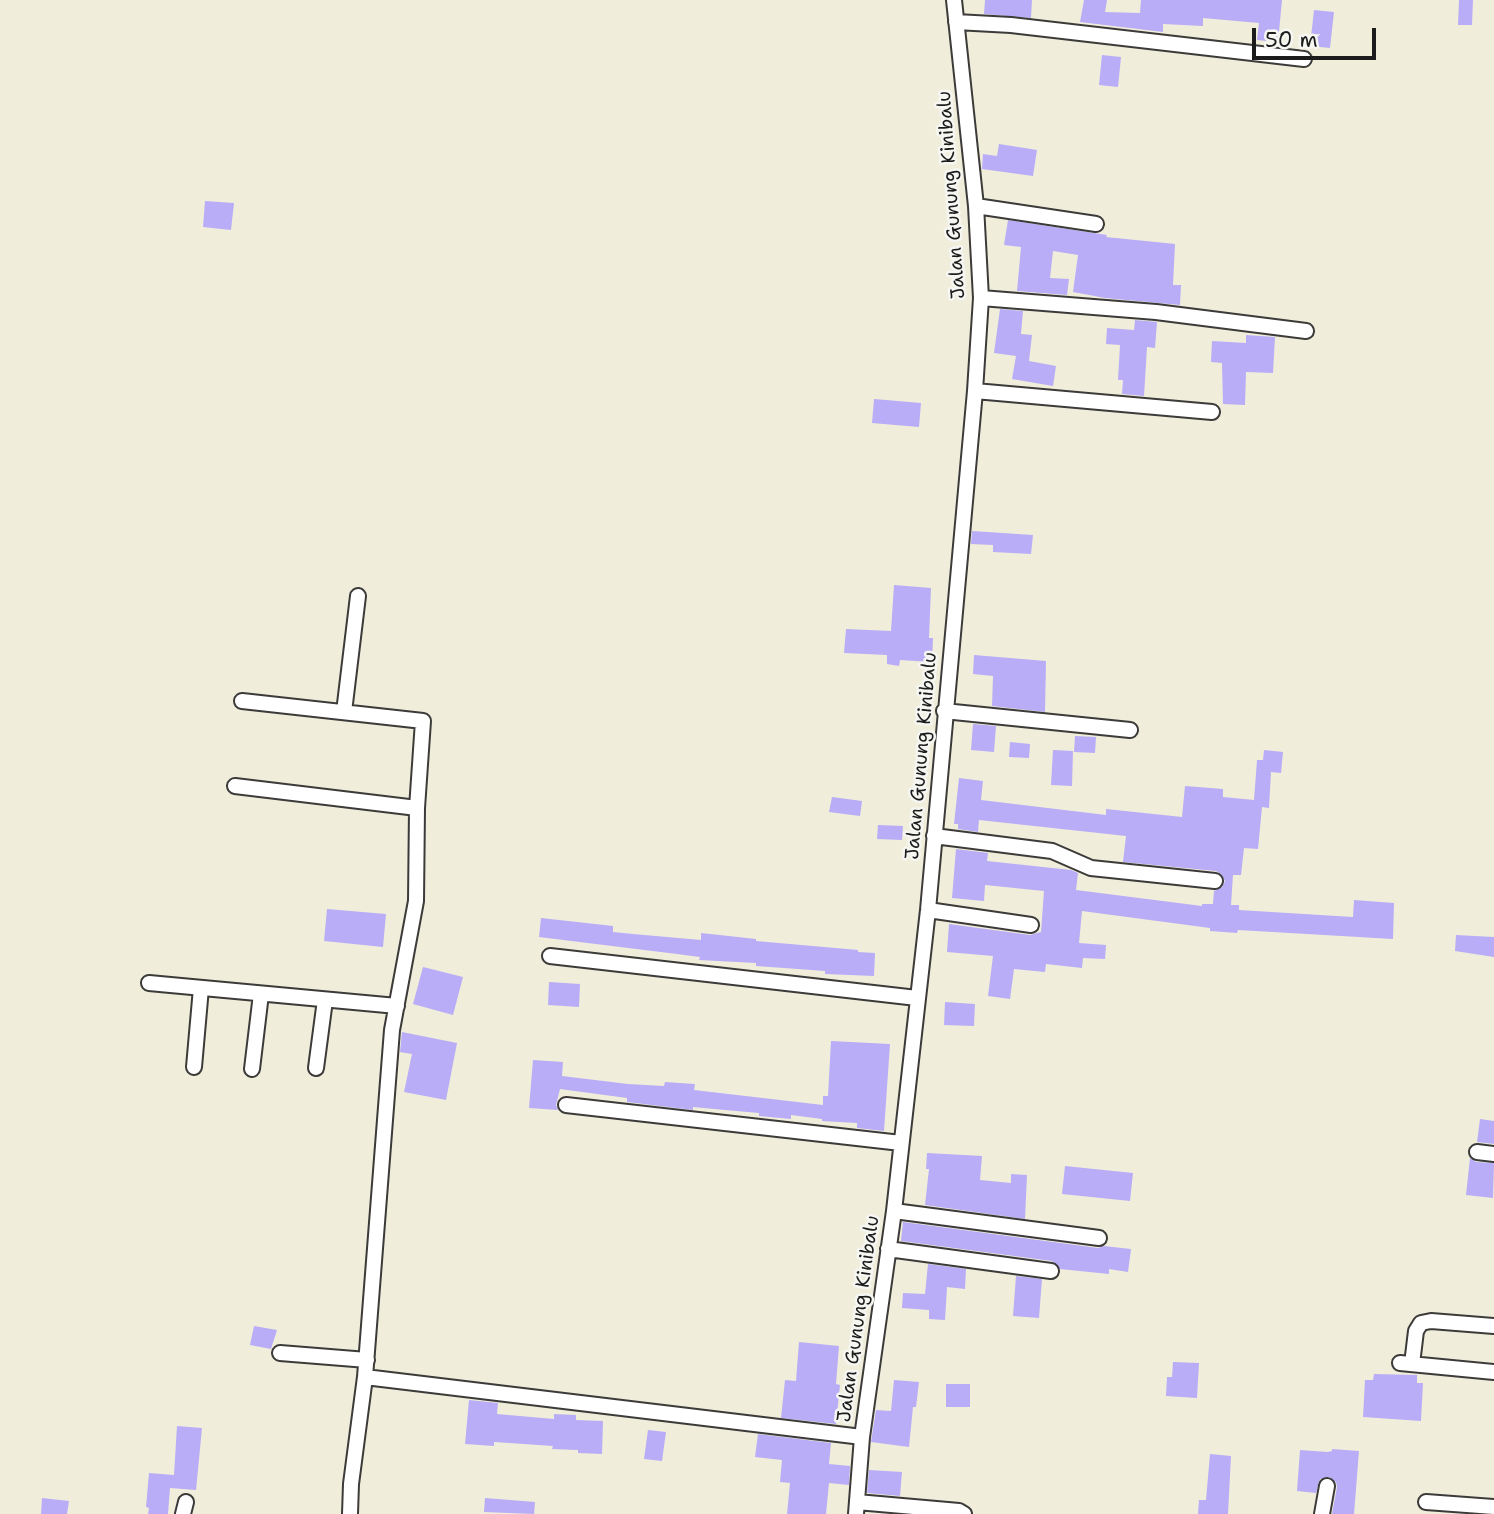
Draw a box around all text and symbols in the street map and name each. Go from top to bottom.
scale bar [1256,14,1380,58]
text: 50 m [1265,26,1318,54]
street label: Jalan Gunung Kinibalu [933,90,971,300]
street label: Jalan Gunung Kinibalu [902,651,942,861]
street label: Jalan Gunung Kinibalu [833,1214,885,1424]

